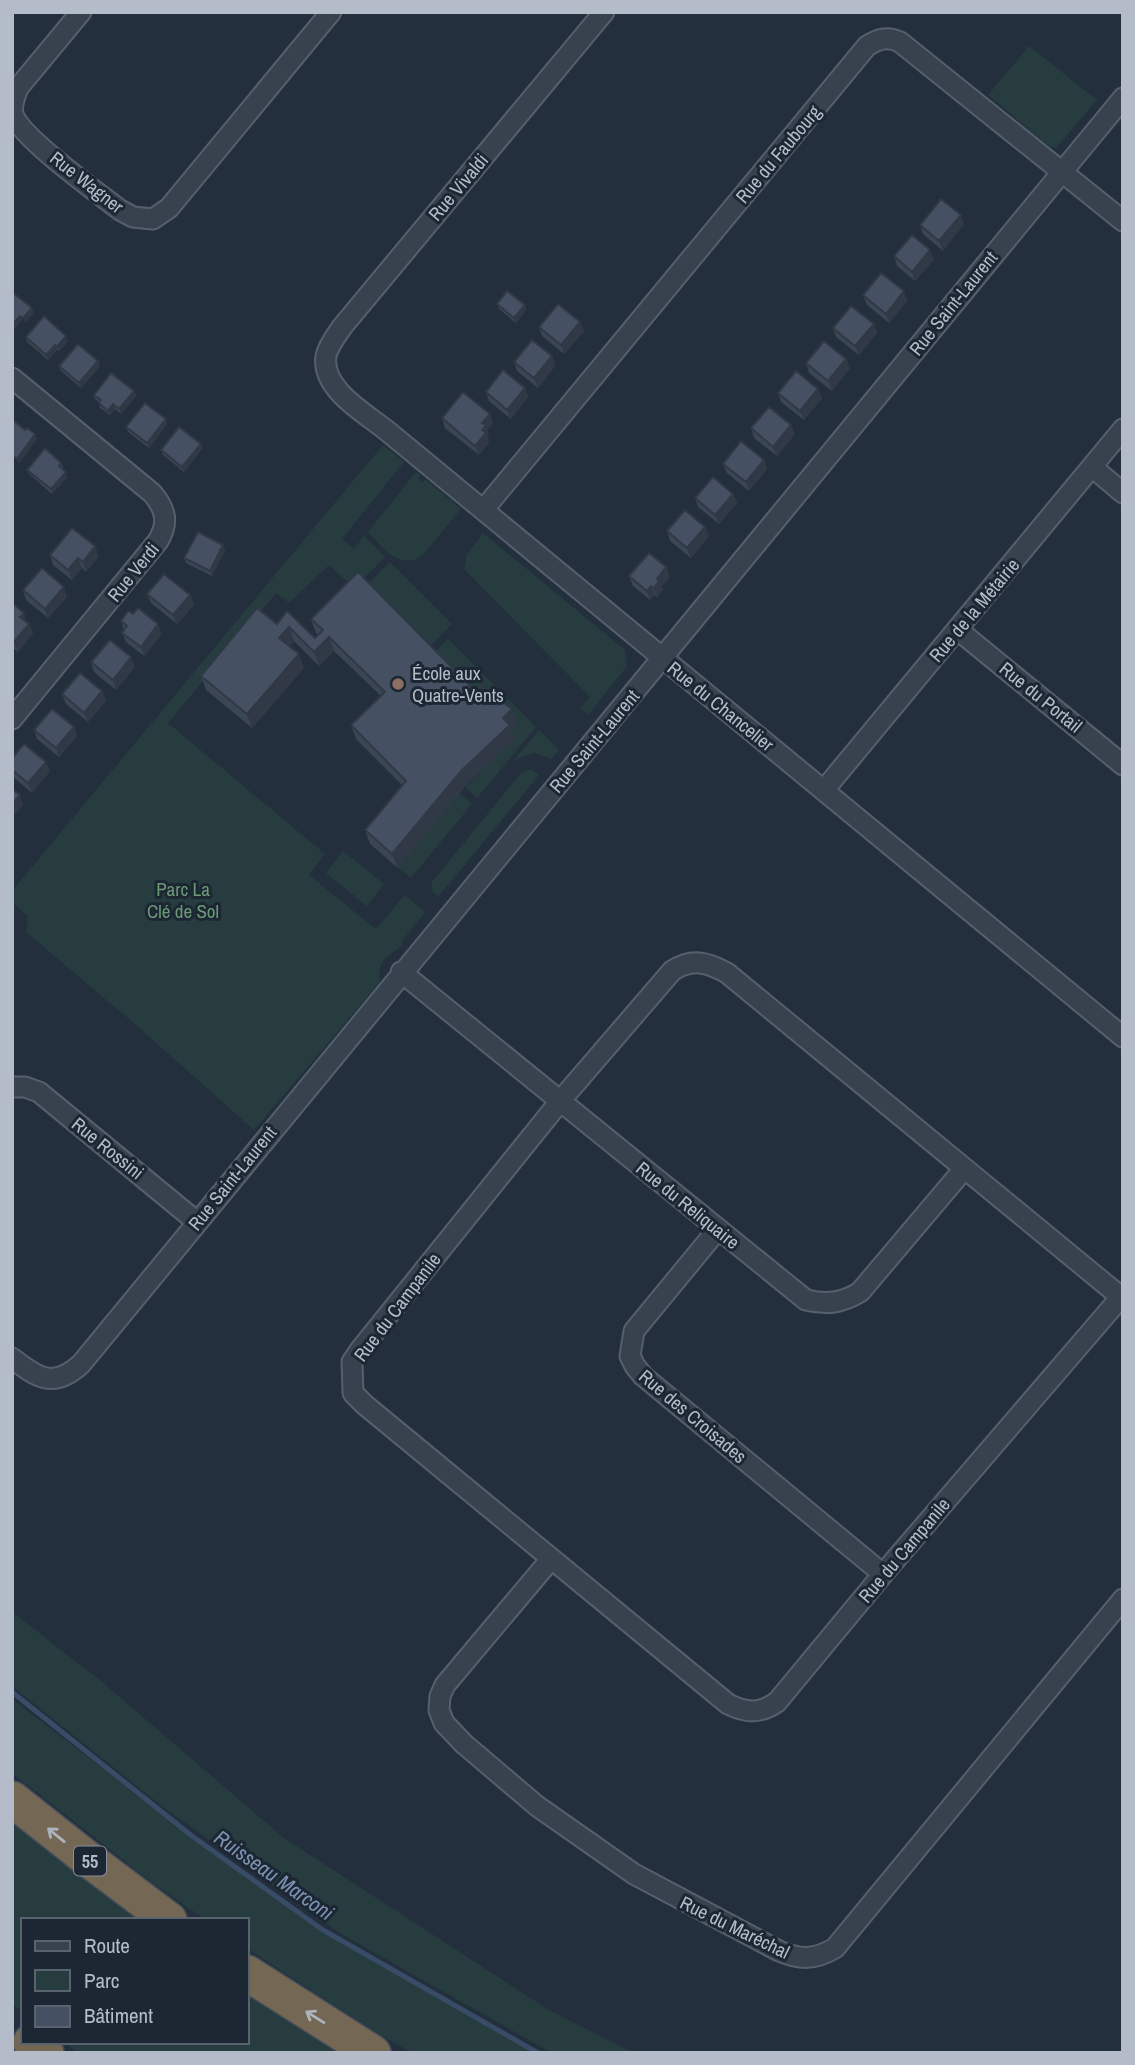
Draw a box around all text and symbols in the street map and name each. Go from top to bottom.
street label: Rue du Faubourg [729,99,827,209]
street label: Rue Wagner [45,145,130,219]
street label: Rue Vivaldi [422,148,494,226]
street label: Rue Saint-Laurent [903,245,1004,361]
street label: Rue Verdi [101,537,165,607]
street label: Rue de la Métairie [923,553,1025,667]
street label: Rue du Chancelier [662,655,780,757]
street label: Rue du Portail [994,656,1088,738]
place label: École aux Quatre-Vents [412,660,504,708]
marker: École aux Quatre-Vents [390,676,406,692]
street label: Rue Saint-Laurent [543,683,645,798]
park label: Parc La Clé de Sol [147,876,219,924]
street label: Rue Rossini [67,1111,149,1185]
street label: Rue Saint-Laurent [182,1120,283,1236]
street label: Rue du Reliquaire [631,1155,745,1255]
street label: Rue du Campanile [348,1247,446,1367]
street label: Rue des Croisades [634,1363,753,1469]
street label: Rue du Campanile [852,1492,956,1608]
water label: Ruisseau Marconi [208,1823,340,1927]
one-way arrow [47,1827,66,1842]
road number: 55 [74,1846,106,1875]
street label: Rue du Maréchal [676,1889,794,1965]
legend [21,1918,248,2044]
text: Route [84,1931,130,1960]
text: Parc [84,1966,119,1995]
text: Bâtiment [84,2001,153,2030]
one-way arrow [305,2010,325,2024]

